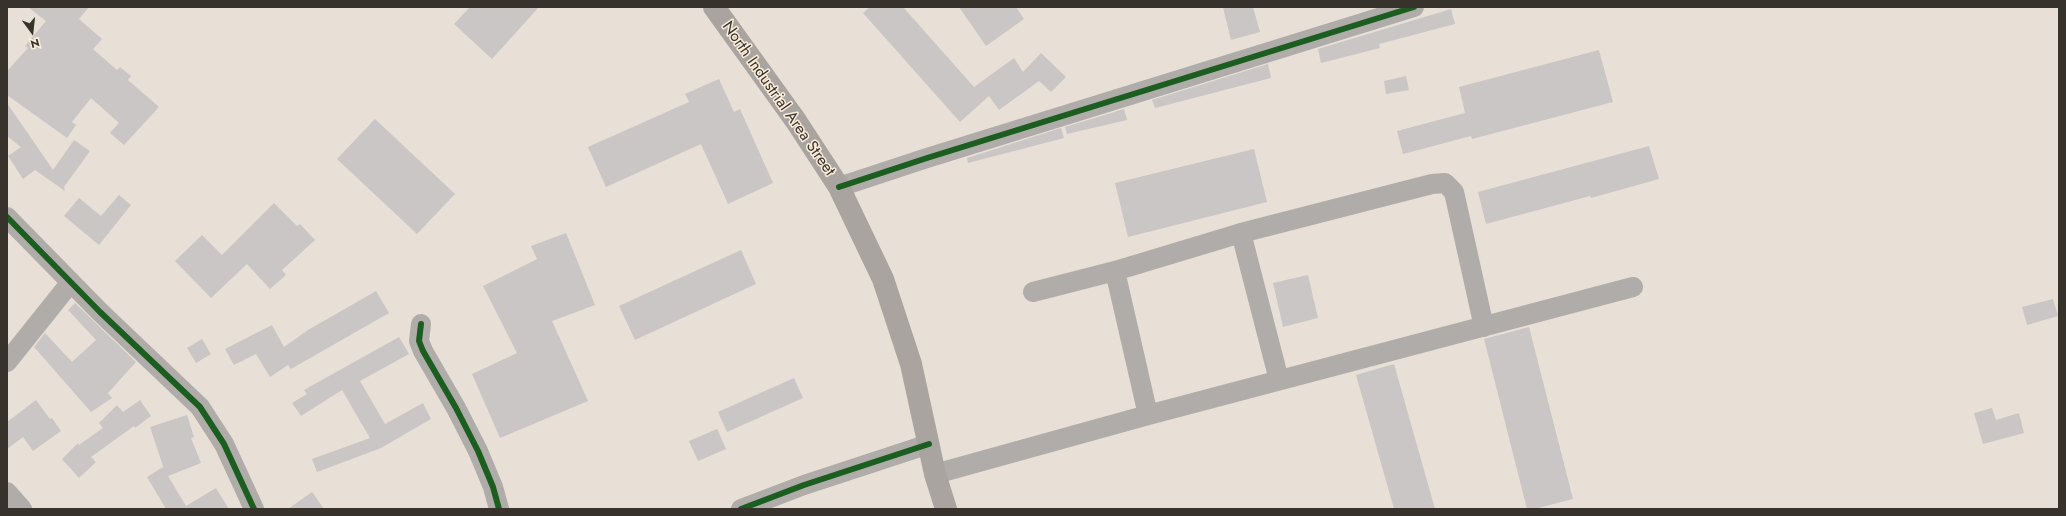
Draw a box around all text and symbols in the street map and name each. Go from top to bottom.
north arrow [12,12,52,52]
street label: North Industrial Area Street [717,18,839,180]
text: N [29,35,41,52]

